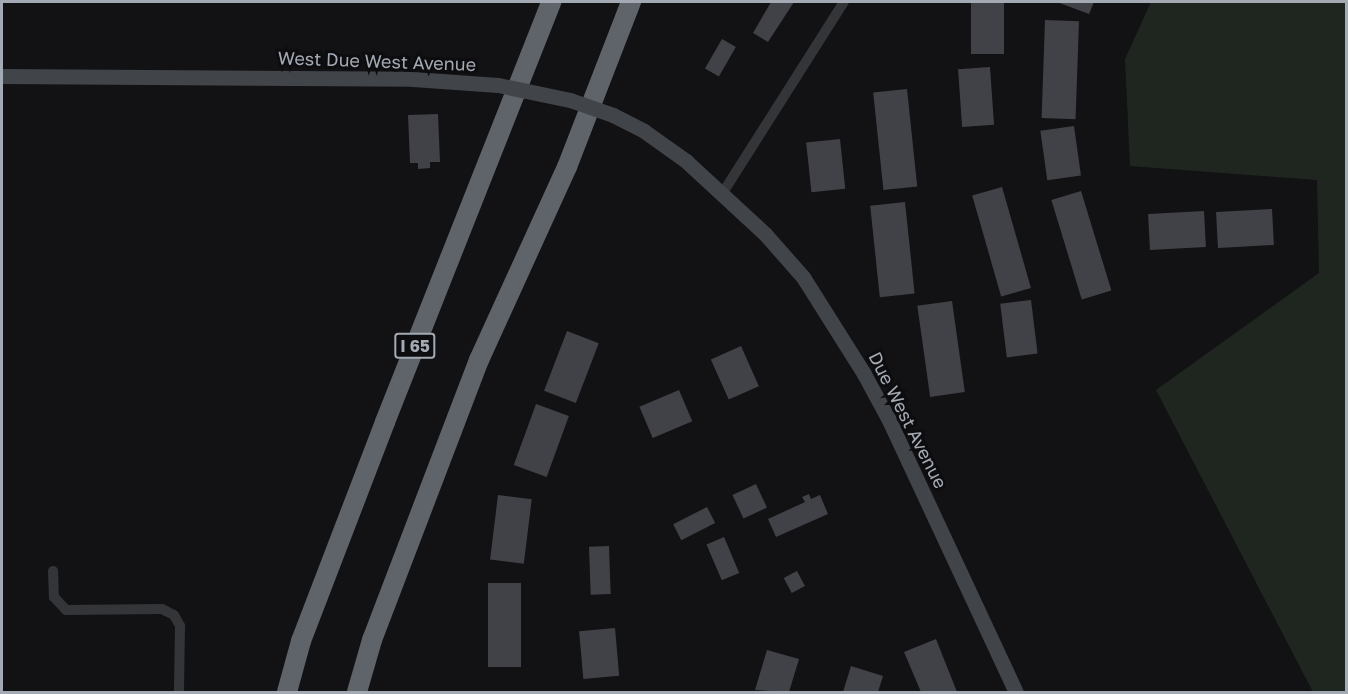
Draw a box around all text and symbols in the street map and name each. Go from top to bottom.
street label: West Due West Avenue [277,47,477,75]
road number: I 65 [394,333,436,359]
street label: Due West Avenue [864,348,952,492]

